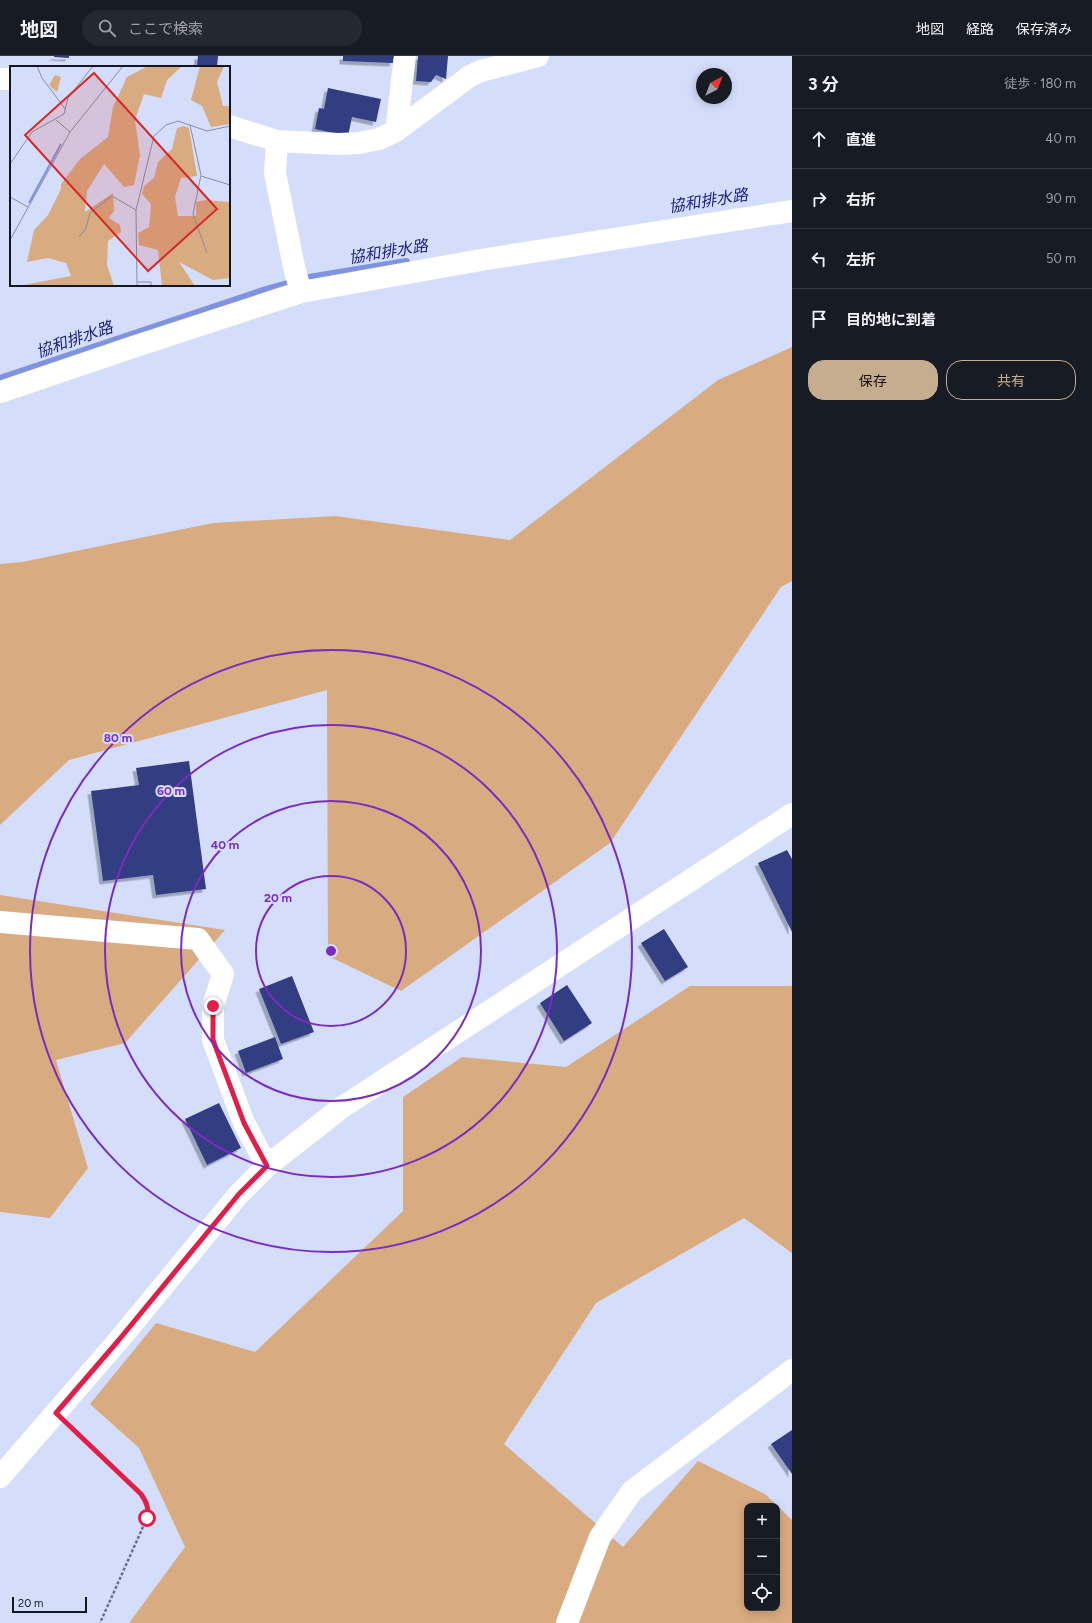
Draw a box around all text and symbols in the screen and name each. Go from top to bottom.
search box [82,10,362,46]
icon: search [96,17,118,39]
text: 地図 [20,18,58,41]
text: ここで検索 [128,20,203,38]
text: 地図 [916,21,944,38]
text: 経路 [966,21,994,38]
text: 保存済み [1016,21,1072,38]
inset map [10,66,230,286]
north arrow [696,68,732,104]
text: 3 分 [808,74,839,94]
text: 徒歩 · 180 m [1004,76,1076,91]
icon: ahead [808,128,830,150]
text: 直進 [846,131,876,149]
text: 40 m [1045,131,1076,146]
water label: 協和排水路 [667,185,751,216]
icon: right [808,188,830,210]
text: 右折 [846,191,876,209]
text: 90 m [1046,191,1076,206]
water label: 協和排水路 [347,236,431,267]
icon: left [808,248,830,270]
text: 左折 [846,251,876,269]
text: 50 m [1046,251,1076,266]
icon: arrive [808,308,830,330]
text: 目的地に到着 [846,311,936,329]
water label: 協和排水路 [33,317,117,361]
button: 保存 [808,360,938,400]
button: 共有 [946,360,1076,400]
text: 80 m [104,731,132,745]
text: 60 m [157,784,185,798]
text: 40 m [211,838,239,852]
text: 20 m [264,891,292,905]
centre of rings [324,944,338,958]
route end [204,997,222,1015]
map controls [744,1503,780,1611]
button: + [744,1503,780,1539]
route start [138,1509,156,1527]
button: − [744,1539,780,1575]
button: locate [744,1575,780,1611]
scale bar [12,1595,87,1614]
text: 20 m [18,1597,43,1610]

